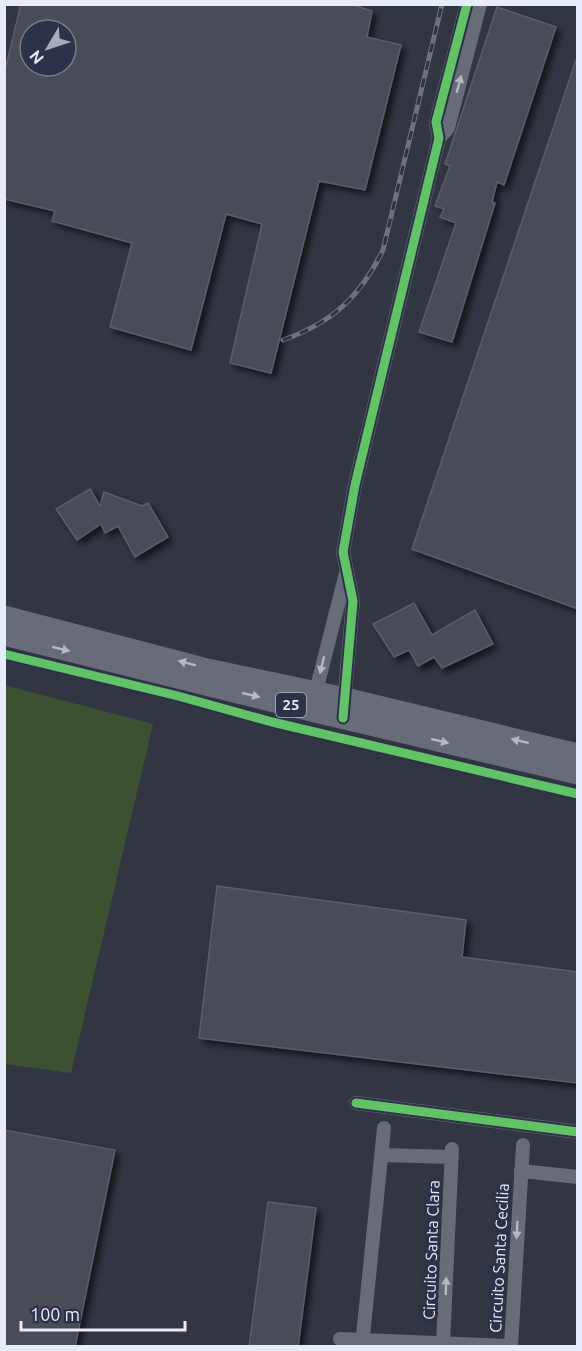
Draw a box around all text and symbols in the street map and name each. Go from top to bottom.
north arrow [18,18,78,78]
text: N [26,47,47,68]
one-way arrow [455,75,465,94]
one-way arrow [52,645,70,655]
one-way arrow [317,656,327,675]
one-way arrow [178,658,197,668]
one-way arrow [242,691,261,700]
road number: 25 [276,693,306,717]
one-way arrow [511,736,530,746]
one-way arrow [431,737,449,747]
street label: Circuito Santa Clara [420,1180,442,1320]
street label: Circuito Santa Cecilia [486,1183,512,1333]
one-way arrow [513,1220,522,1239]
one-way arrow [441,1276,450,1295]
scale bar [21,1294,184,1332]
text: 100 m [30,1304,80,1324]

